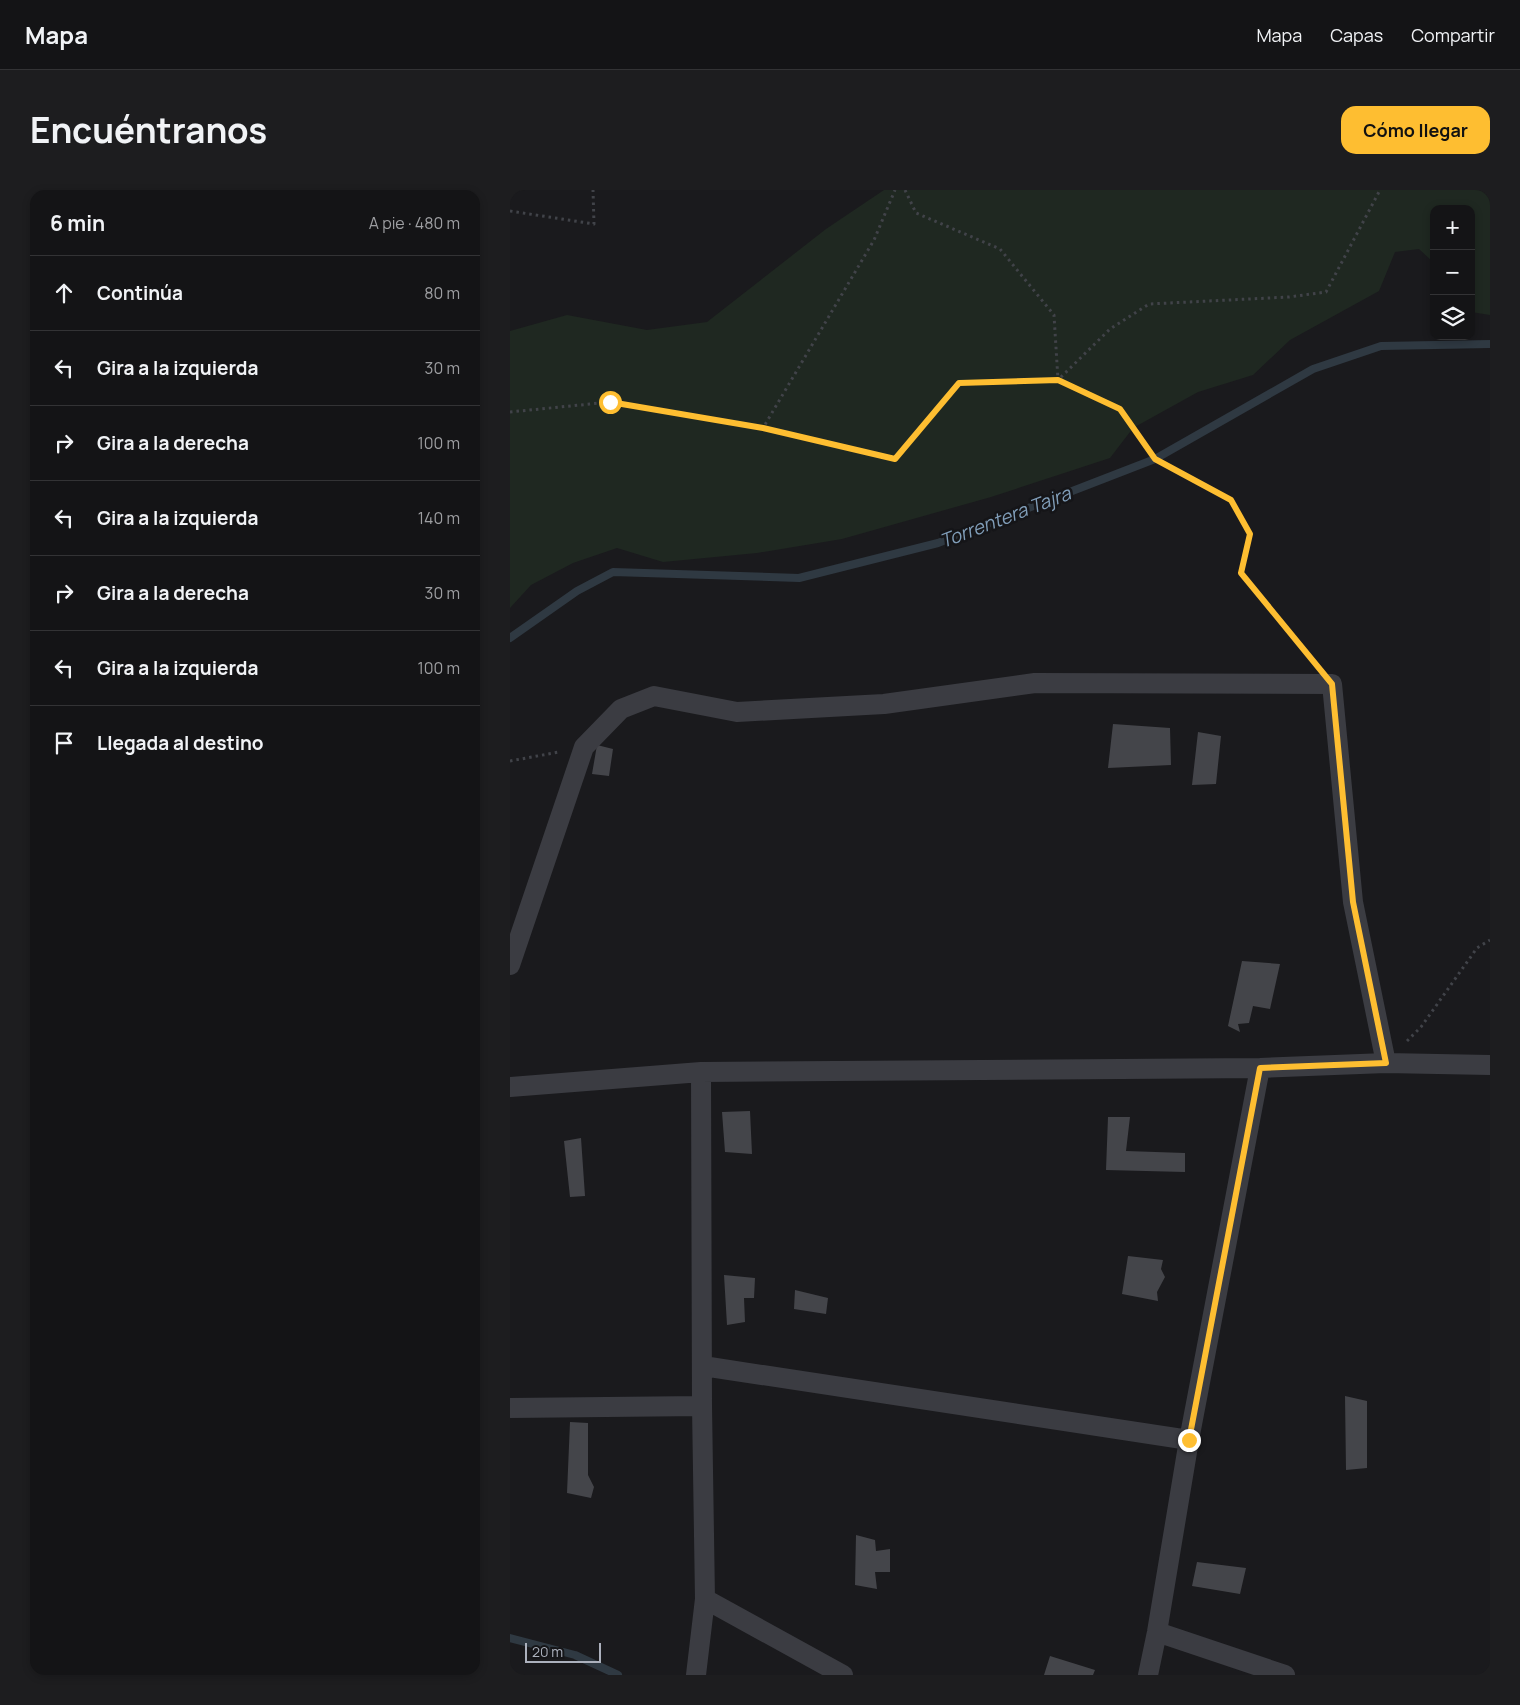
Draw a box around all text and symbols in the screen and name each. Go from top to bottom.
text: Mapa [25,18,88,51]
text: Mapa [1256,23,1302,47]
text: Capas [1330,23,1383,47]
text: Compartir [1411,23,1495,47]
text: Encuéntranos [30,106,267,154]
button: Cómo llegar [1341,106,1490,154]
map controls [1430,205,1475,340]
button: + [1430,205,1475,250]
text: 6 min [50,209,105,237]
text: A pie · 480 m [369,212,460,234]
button: − [1430,250,1475,295]
icon: ahead [50,279,78,307]
text: Continúa [97,280,183,306]
text: 80 m [424,282,460,304]
button: layers [1430,295,1475,340]
icon: left [50,354,78,382]
text: Gira a la izquierda [97,355,258,381]
text: 30 m [425,357,460,379]
route start [599,391,622,414]
icon: right [50,429,78,457]
text: Gira a la derecha [97,430,249,456]
text: 100 m [417,432,460,454]
water label: Torrentera Tajra [936,480,1076,554]
icon: left [50,504,78,532]
text: Gira a la izquierda [97,505,258,531]
text: 140 m [418,507,460,529]
icon: right [50,579,78,607]
text: Gira a la derecha [97,580,249,606]
text: 30 m [425,582,460,604]
icon: left [50,654,78,682]
text: Gira a la izquierda [97,655,258,681]
text: 100 m [417,657,460,679]
icon: arrive [50,729,78,757]
text: Llegada al destino [97,730,264,756]
route end [1178,1429,1201,1452]
scale bar [525,1640,601,1663]
text: 20 m [532,1642,563,1661]

